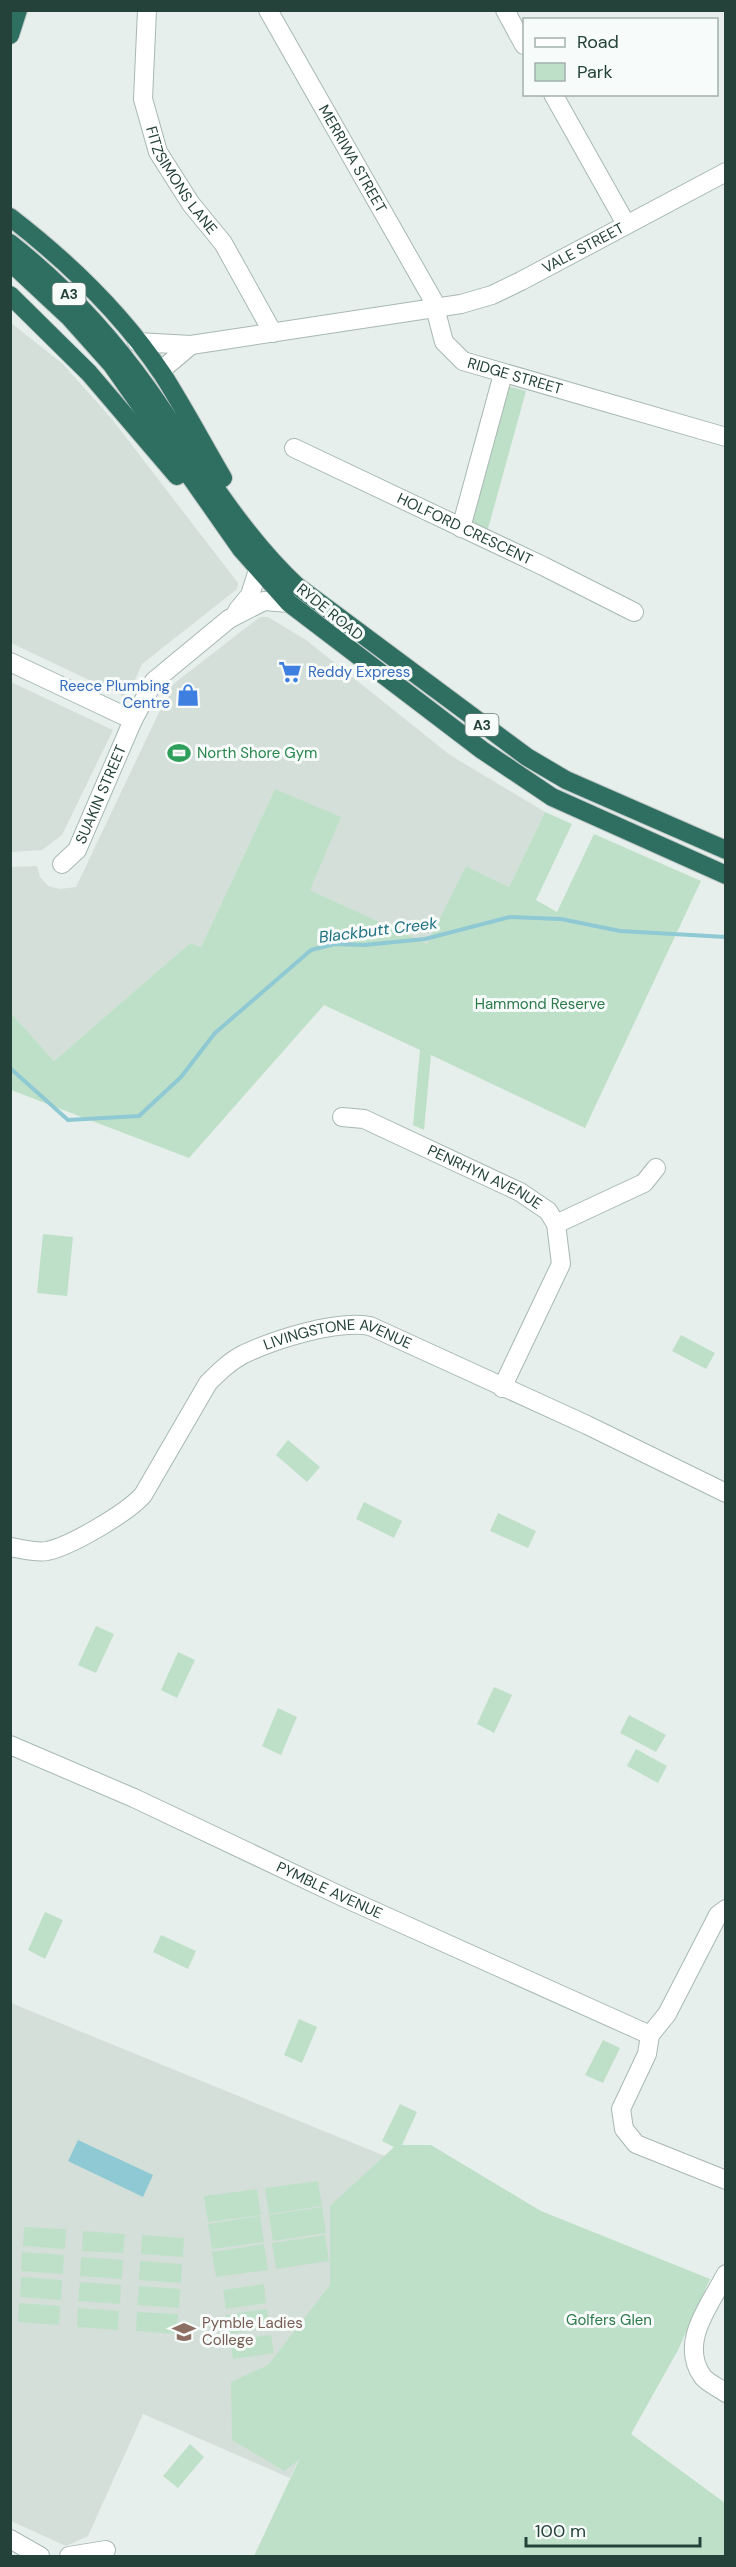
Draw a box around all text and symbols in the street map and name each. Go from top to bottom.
legend [523,18,718,96]
text: Road [577,30,619,54]
text: Park [577,60,613,84]
street label: MERRIWA STREET [314,101,391,216]
street label: FITZSIMONS LANE [141,124,222,239]
street label: VALE STREET [539,218,628,278]
road number: A3 [52,283,86,305]
street label: RIDGE STREET [465,353,565,399]
street label: HOLFORD CRESCENT [394,488,536,570]
street label: RYDE ROAD [293,579,367,645]
supermarket icon: Reddy Express [277,659,303,685]
place label: Reddy Express [308,662,410,682]
place label: Reece Plumbing Centre [59,676,170,713]
shop icon: Reece Plumbing Centre [175,682,201,708]
road number: A3 [466,714,498,736]
sports icon: North Shore Gym [166,740,192,766]
street label: SUAKIN STREET [71,742,131,847]
place label: North Shore Gym [197,743,317,763]
water label: Blackbutt Creek [318,912,439,948]
park label: Hammond Reserve [475,994,605,1014]
street label: PENRHYN AVENUE [424,1140,546,1214]
text: LIVINGSTONE AVENUE [261,1315,415,1355]
street label: LIVINGSTONE AVENUE [261,1340,415,1358]
street label: PYMBLE AVENUE [273,1857,386,1924]
park label: Golfers Glen [566,2310,652,2330]
place label: Pymble Ladies College [202,2313,303,2350]
school or university icon: Pymble Ladies College [171,2319,197,2345]
scale bar [526,2510,700,2548]
text: 100 m [535,2519,586,2543]

